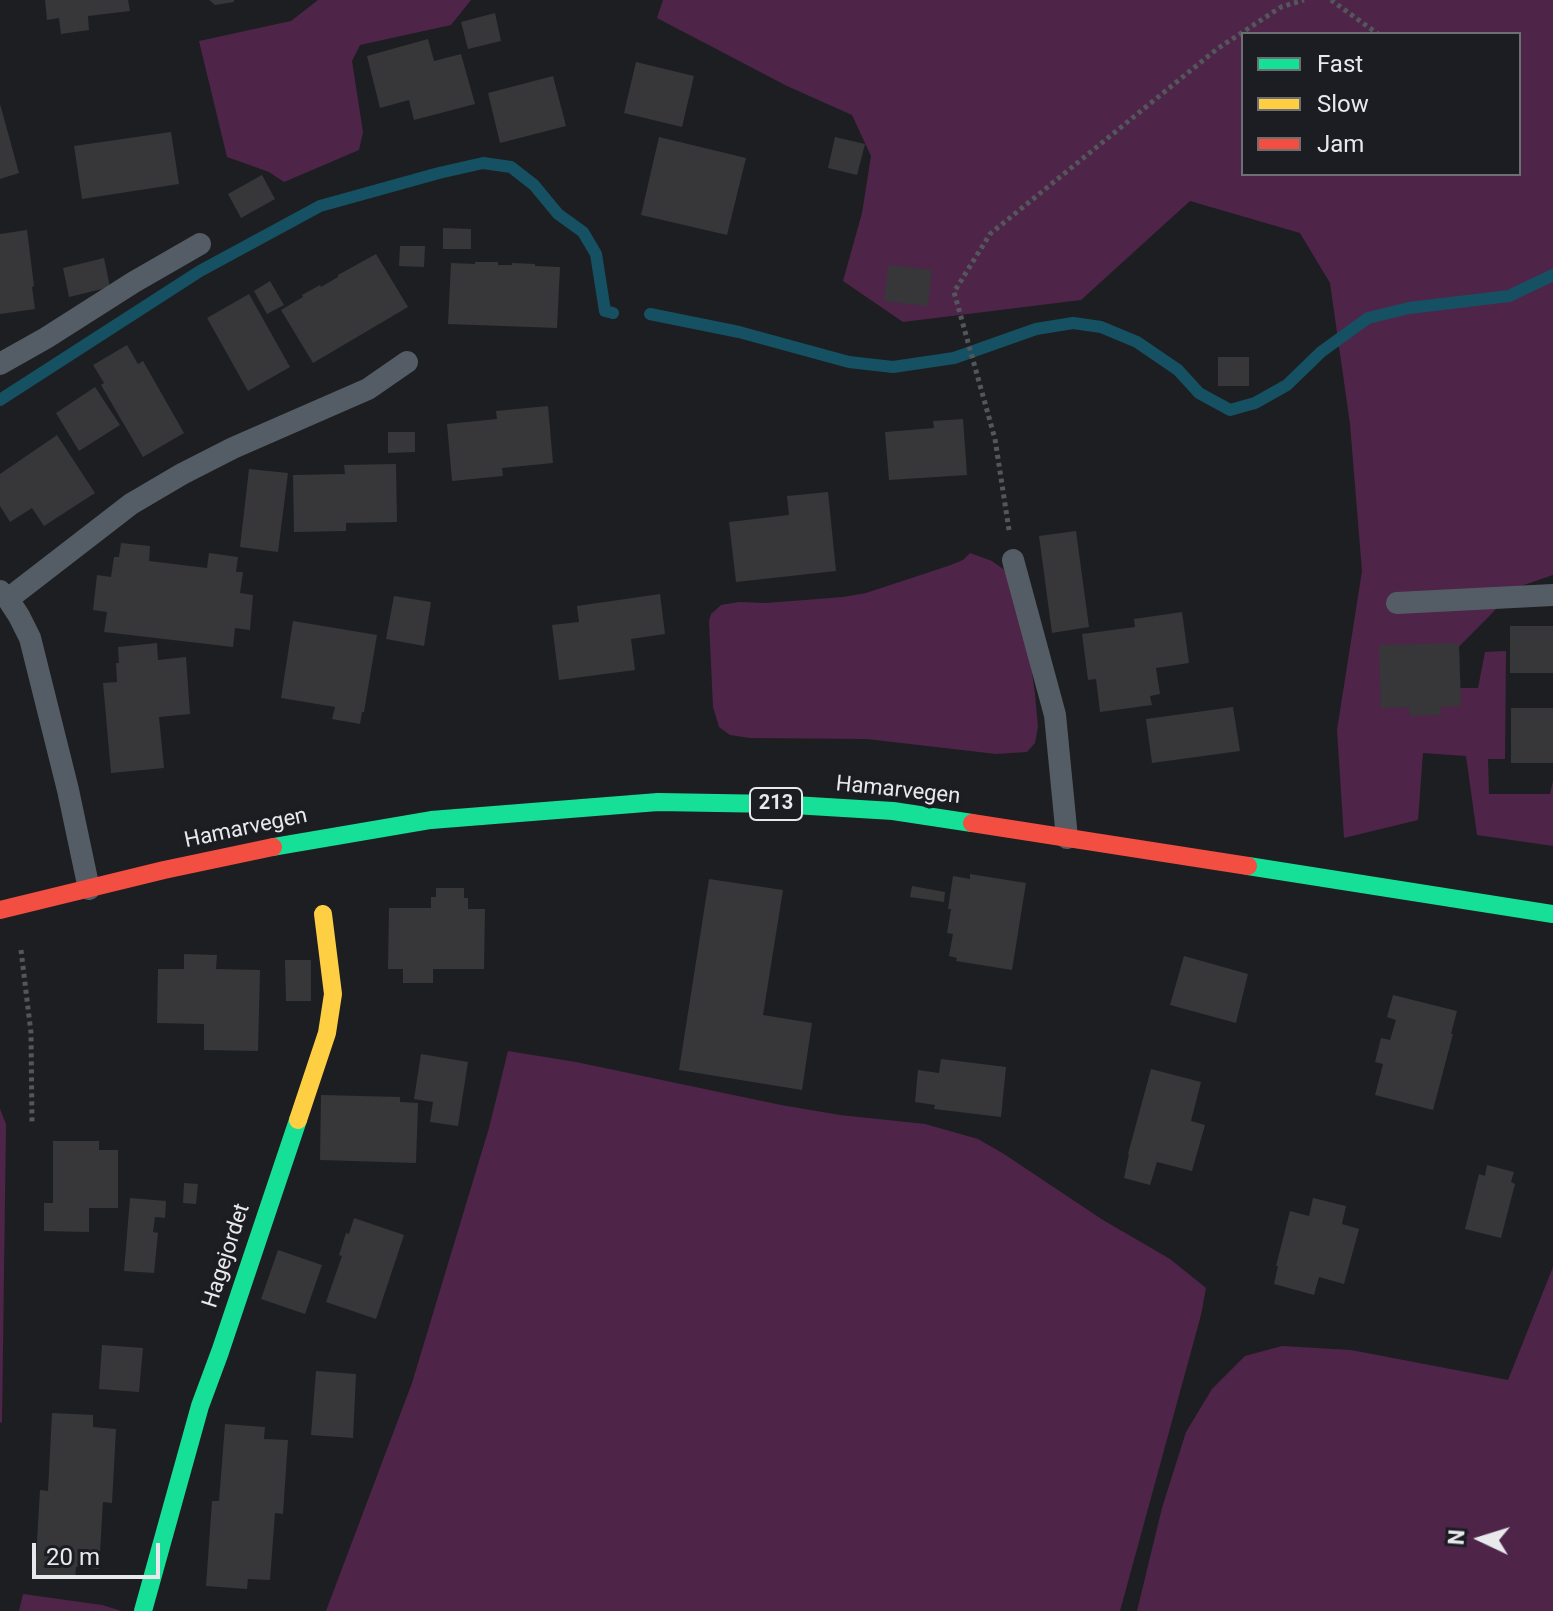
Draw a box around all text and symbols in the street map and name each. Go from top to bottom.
legend [1241,32,1521,176]
text: Fast [1317,50,1363,78]
text: Slow [1317,90,1369,118]
text: Jam [1317,130,1364,158]
street label: Hamarvegen [835,771,961,811]
road number: 213 [750,788,802,820]
street label: Hamarvegen [182,803,310,855]
street label: Hagejordet [198,1201,256,1311]
north arrow [1441,1499,1521,1579]
scale bar [36,1527,164,1577]
text: N [1444,1529,1470,1546]
text: 20 m [46,1543,100,1571]

